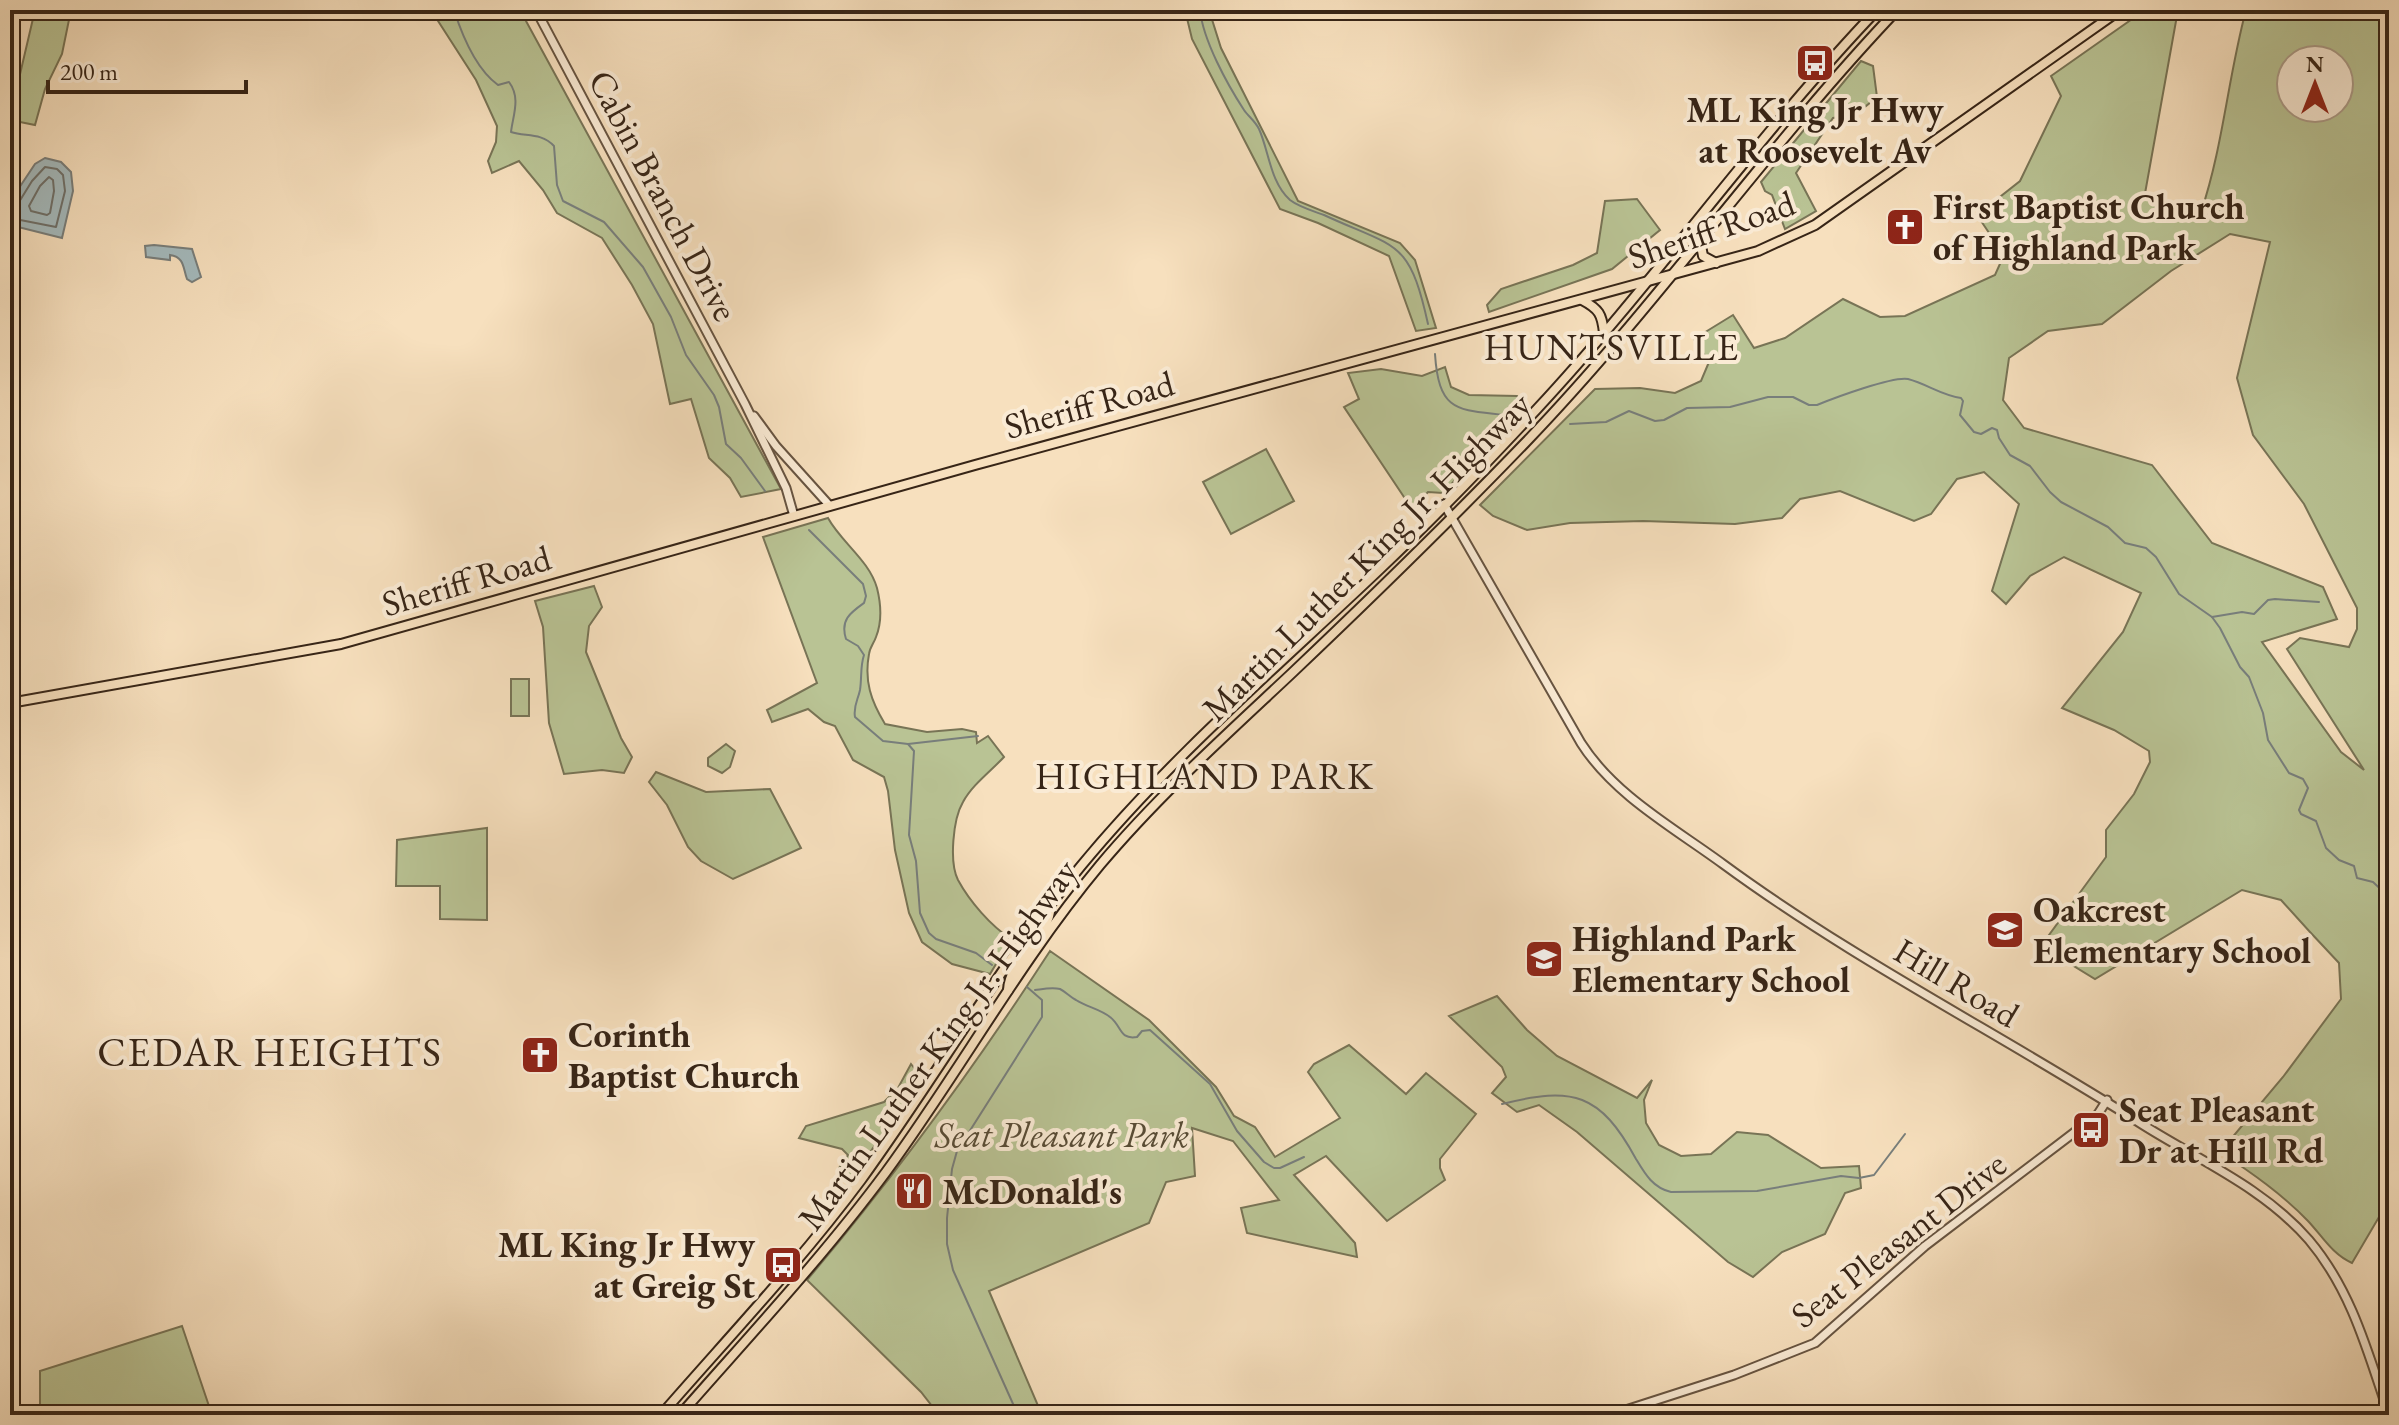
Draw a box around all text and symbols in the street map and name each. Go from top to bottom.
bus stop icon: ML King Jr Hwy at Roosevelt Av [1794,42,1836,84]
scale bar [48,44,246,94]
north arrow [2275,44,2355,124]
text: N [2306,50,2324,79]
text: 200 m [60,56,118,87]
street label: Cabin Branch Drive [578,62,749,329]
place label: ML King Jr Hwy at Roosevelt Av [1686,86,1944,174]
street label: Sheriff Road [1622,179,1802,280]
place label: First Baptist Church of Highland Park [1933,183,2245,271]
church icon: First Baptist Church of Highland Park [1884,206,1926,248]
district label: HUNTSVILLE [1484,322,1740,371]
street label: Sheriff Road [999,359,1180,450]
street label: Martin Luther King Jr. Highway [1191,381,1541,731]
street label: Sheriff Road [376,534,557,627]
district label: HIGHLAND PARK [1035,751,1375,800]
street label: Martin Luther King Jr. Highway [787,849,1088,1239]
place label: Oakcrest Elementary School [2033,886,2311,974]
school or university icon: Oakcrest Elementary School [1984,909,2026,951]
place label: Highland Park Elementary School [1572,915,1850,1003]
street label: Hill Road [1886,927,2029,1038]
school or university icon: Highland Park Elementary School [1523,938,1565,980]
place label: Corinth Baptist Church [568,1011,800,1099]
district label: CEDAR HEIGHTS [97,1026,443,1078]
church icon: Corinth Baptist Church [519,1034,561,1076]
place label: Seat Pleasant Dr at Hill Rd [2119,1086,2324,1174]
bus stop icon: Seat Pleasant Dr at Hill Rd [2070,1109,2112,1151]
park label: Seat Pleasant Park [934,1111,1189,1158]
street label: Seat Pleasant Drive [1781,1141,2016,1338]
place label: McDonald's [942,1168,1122,1215]
restaurant icon: McDonald's [893,1170,935,1212]
place label: ML King Jr Hwy at Greig St [498,1221,756,1309]
bus stop icon: ML King Jr Hwy at Greig St [762,1244,804,1286]

